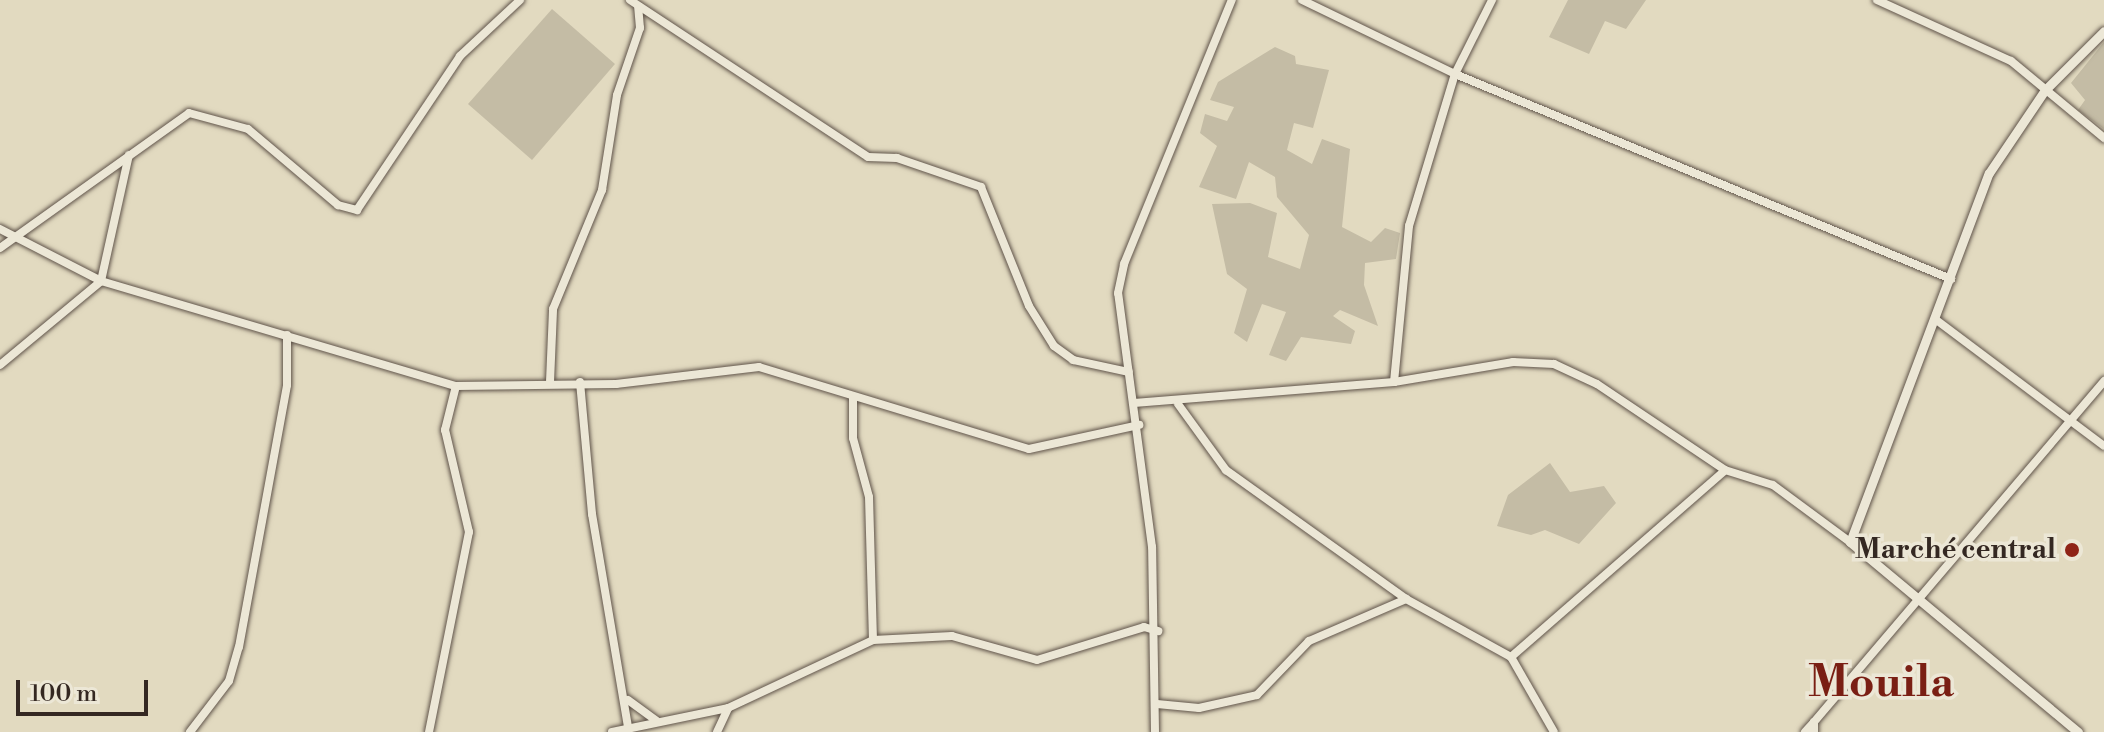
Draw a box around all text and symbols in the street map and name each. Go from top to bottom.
place label: Marché central [1855,533,2056,567]
marker: Marché central [2063,541,2081,559]
district label: Mouila [1808,657,1954,709]
scale bar [20,664,152,714]
text: 100 m [30,679,97,709]

